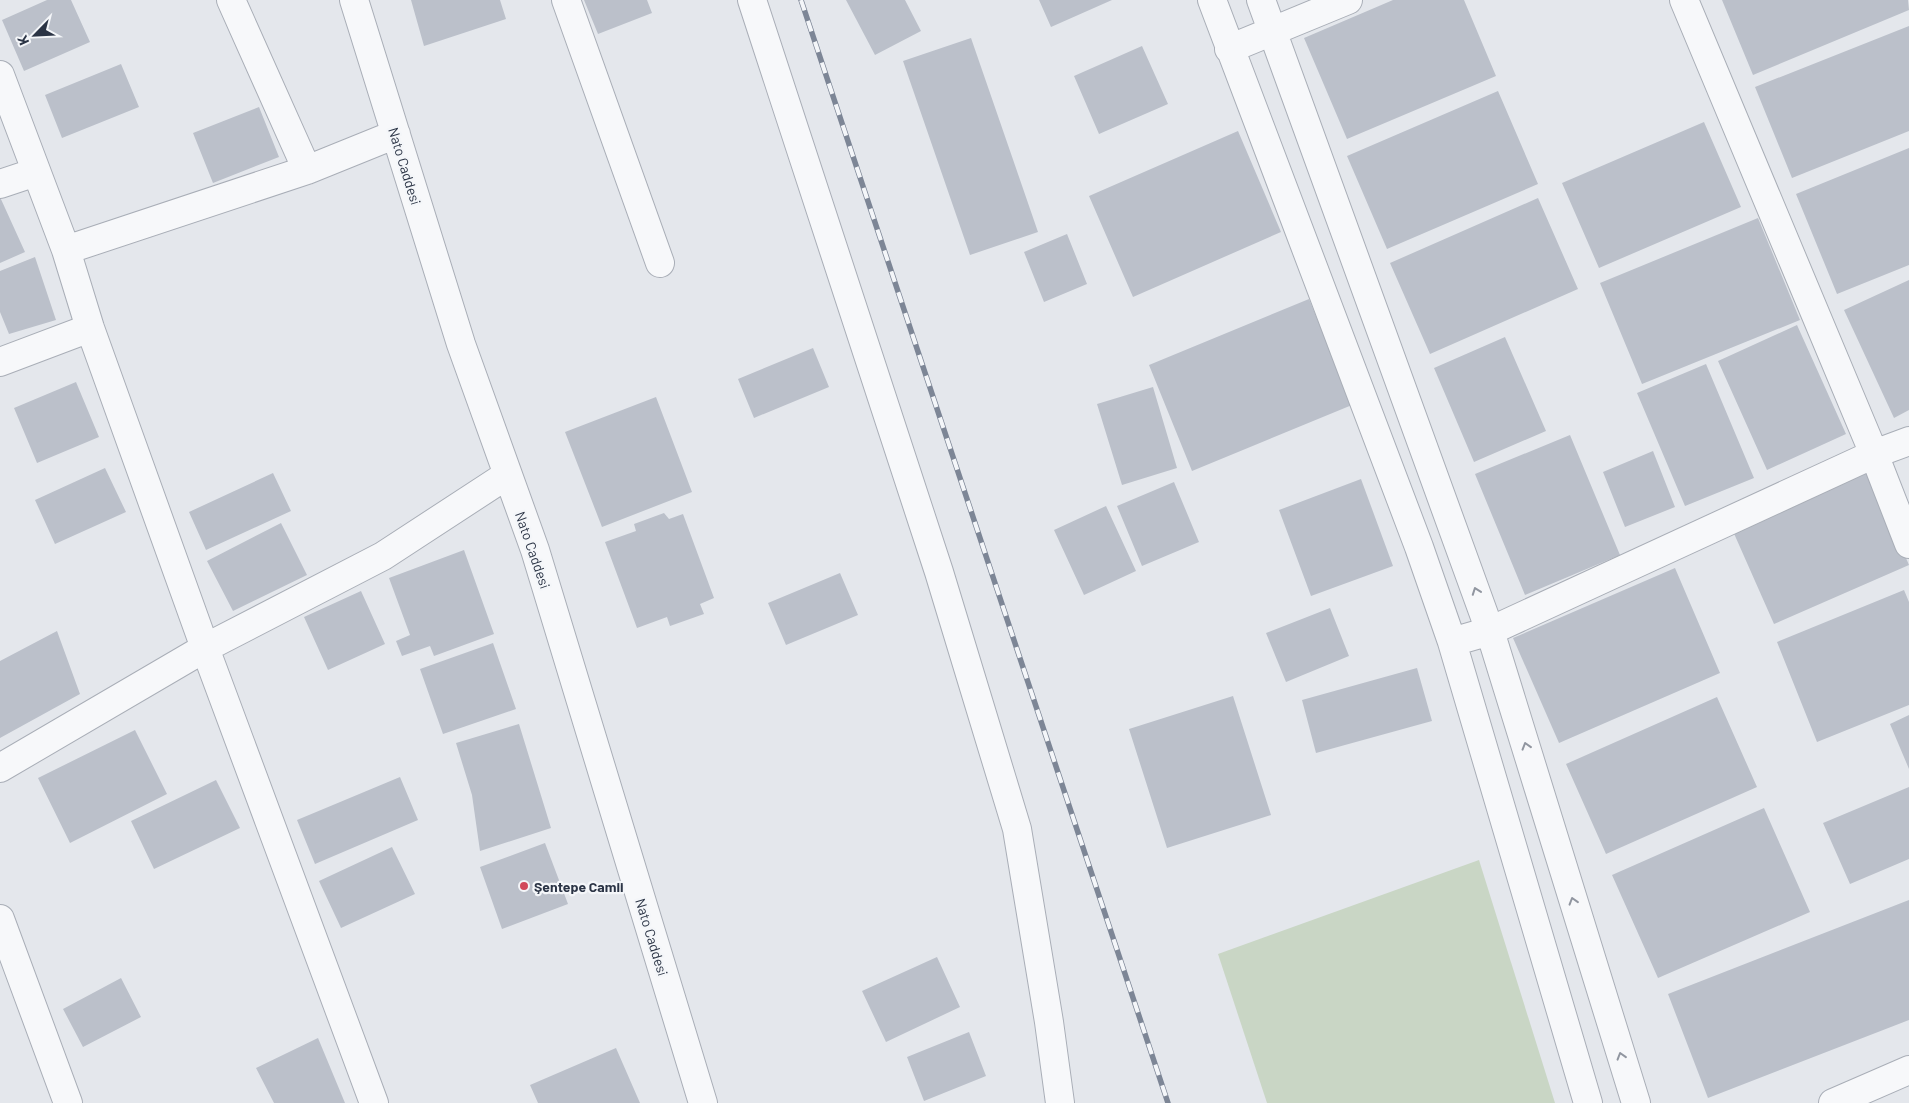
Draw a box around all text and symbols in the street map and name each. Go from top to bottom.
north arrow [10,10,60,60]
text: K [13,33,32,48]
street label: Nato Caddesi [385,125,425,207]
street label: Nato Caddesi [512,509,554,591]
one-way arrow [1472,587,1482,596]
one-way arrow [1521,742,1531,751]
place label: Şentepe Camii [534,878,624,895]
marker: Şentepe Camii [518,880,530,892]
street label: Nato Caddesi [632,896,672,978]
one-way arrow [1569,898,1579,906]
one-way arrow [1617,1053,1627,1061]

